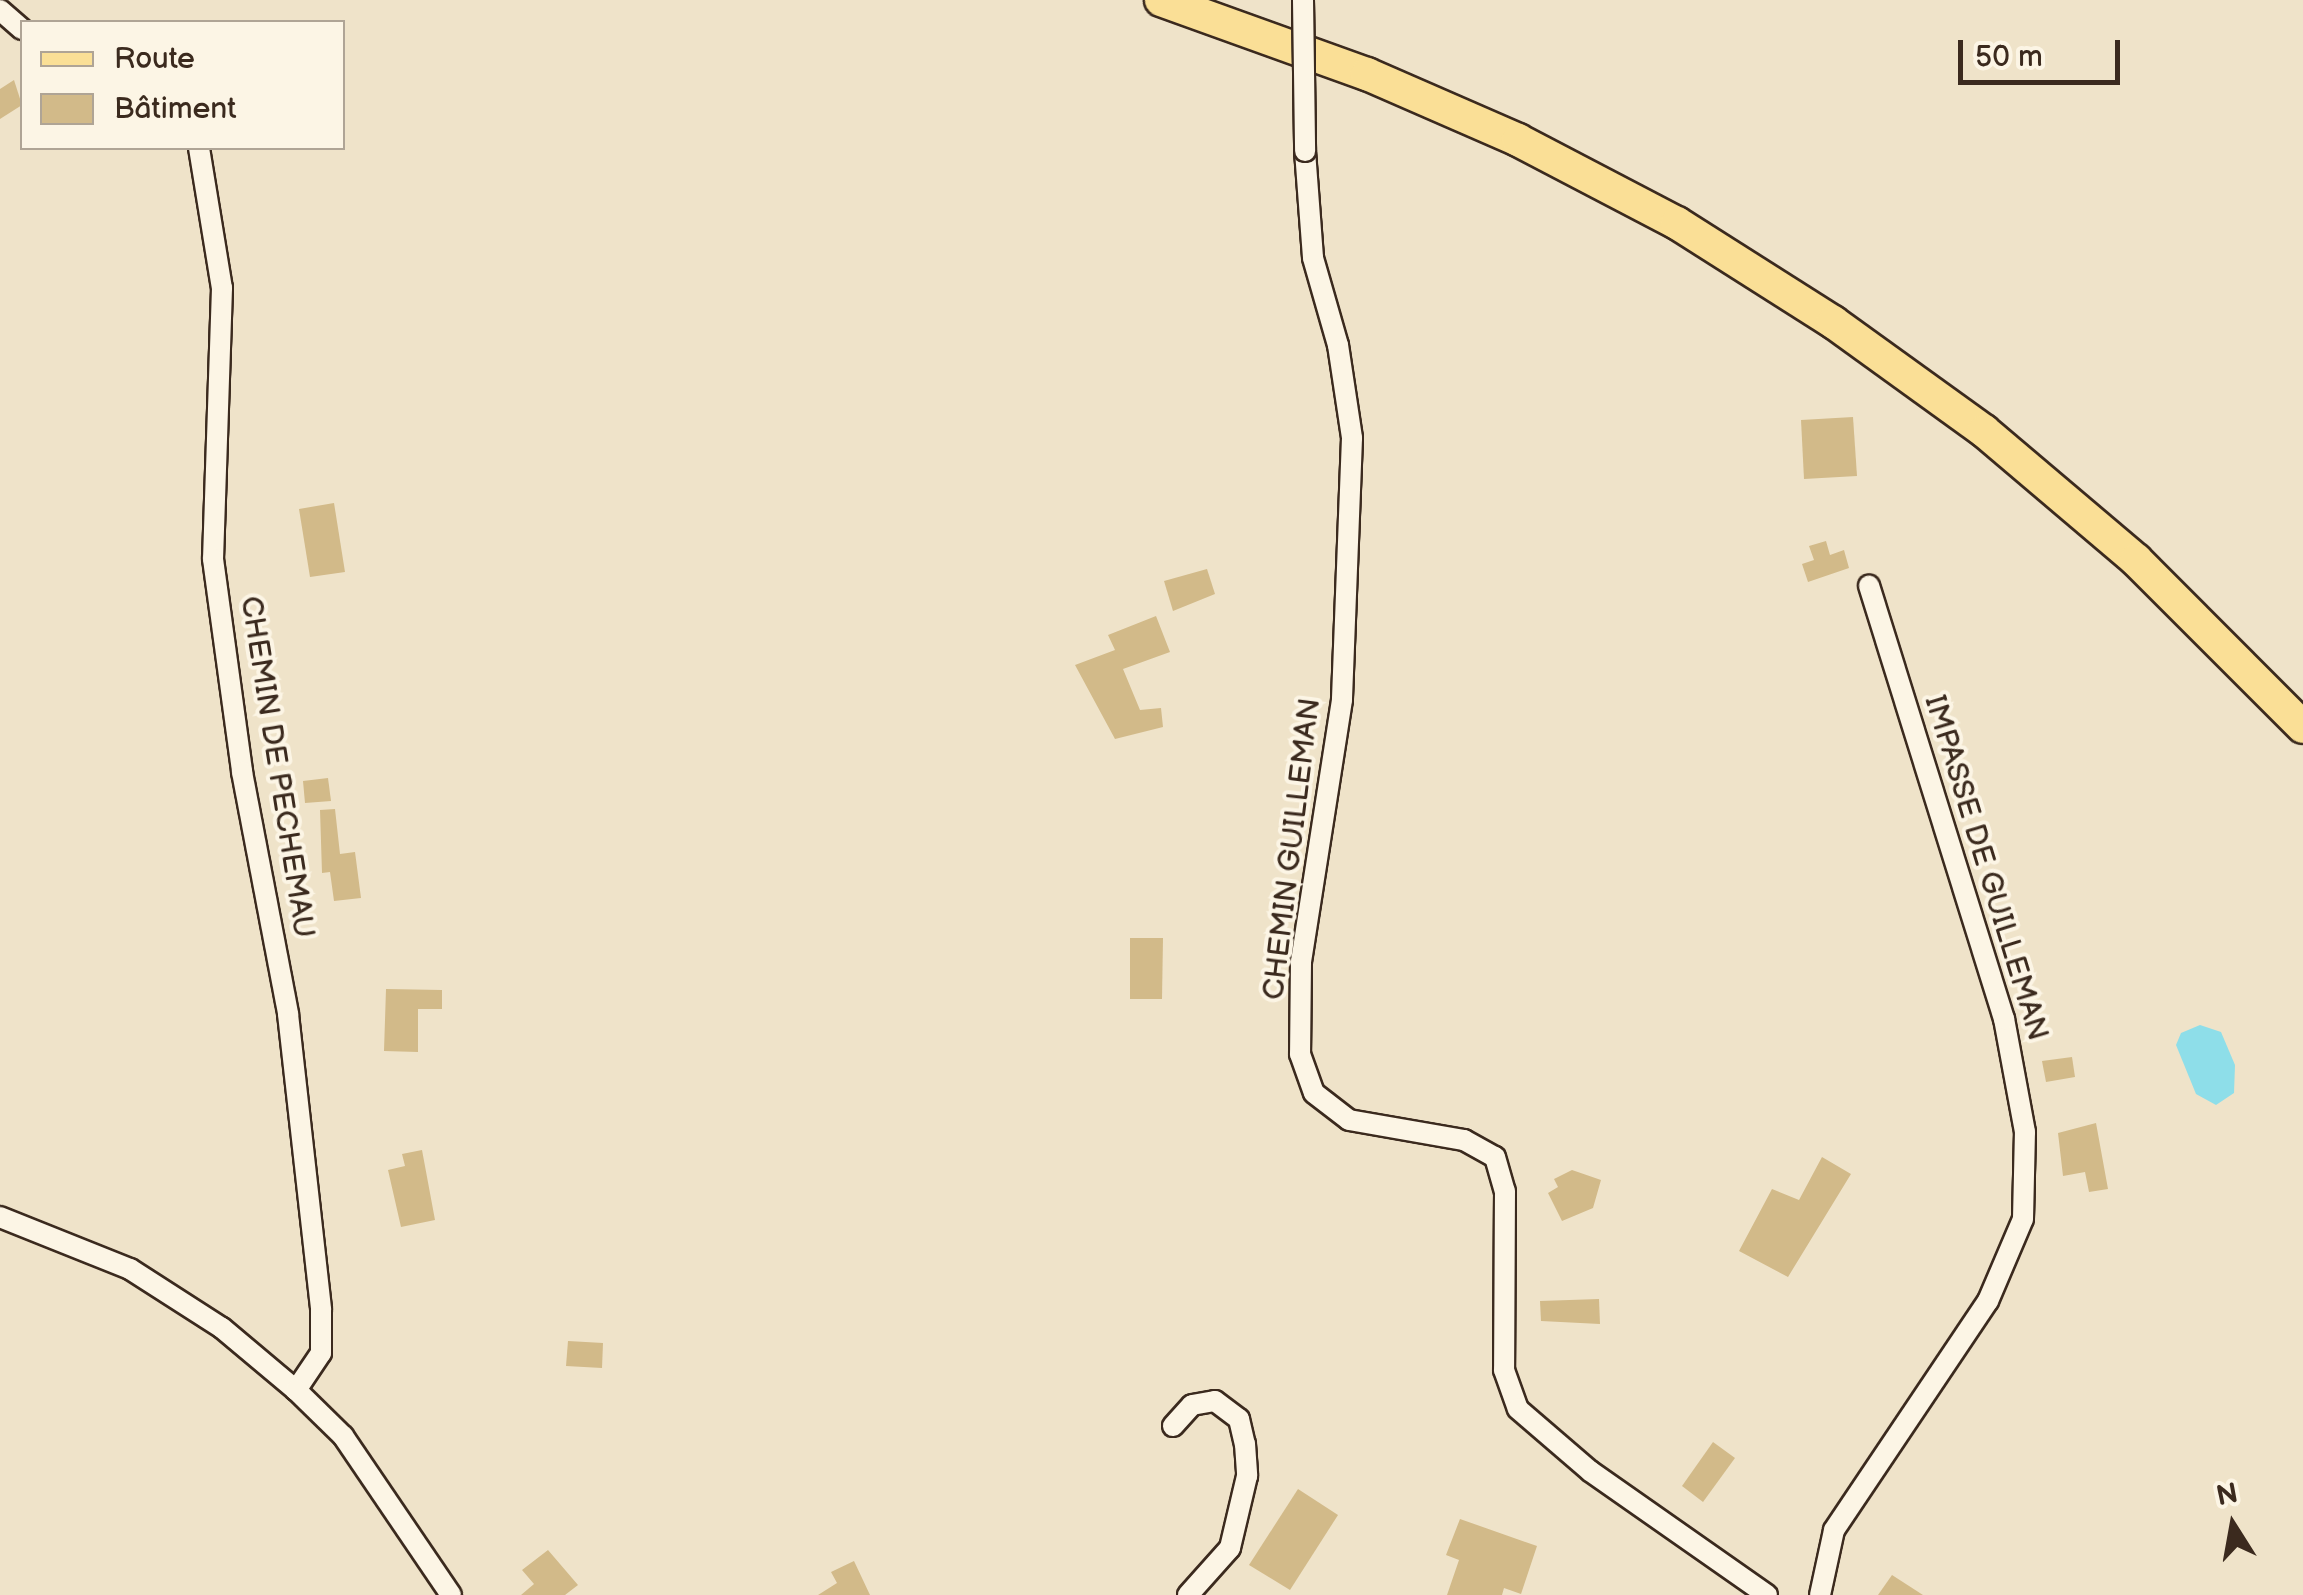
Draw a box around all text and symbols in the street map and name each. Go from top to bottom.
legend [20,20,345,150]
scale bar [1963,20,2126,82]
text: 50 m [1975,39,2043,75]
text: Route [114,41,195,77]
text: Bâtiment [114,91,237,127]
street label: CHEMIN DE PECHEMAU [232,594,322,940]
street label: IMPASSE DE GUILLEMAN [1916,691,2056,1045]
street label: CHEMIN GUILLEMAN [1256,696,1328,1002]
north arrow [2183,1475,2283,1575]
text: N [2214,1477,2241,1513]

